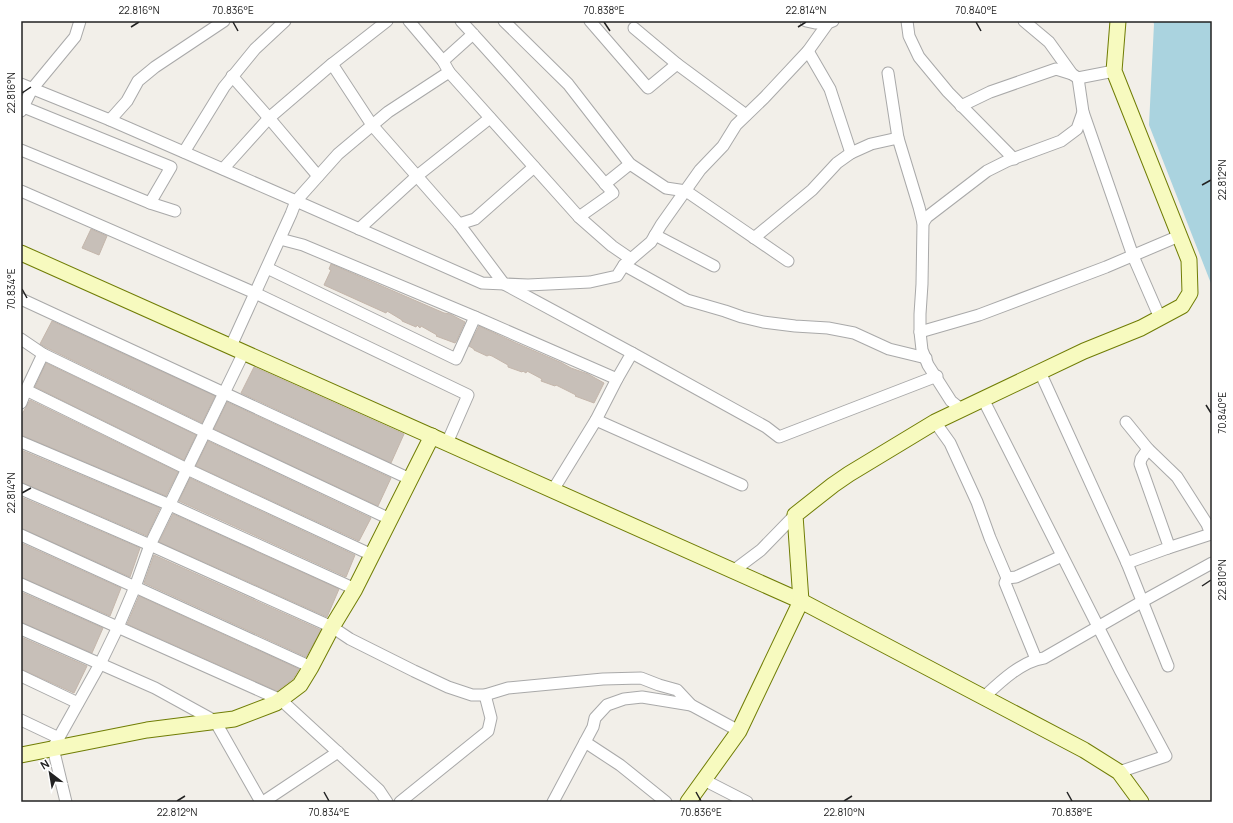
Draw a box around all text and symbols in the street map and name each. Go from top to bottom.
text: 22.816°N [118,3,160,17]
text: 70.836°E [212,3,254,17]
text: 70.838°E [584,3,625,17]
text: 22.814°N [786,3,827,17]
text: 70.840°E [955,3,997,17]
text: 22.816°N [4,72,18,114]
text: 22.812°N [1215,160,1229,200]
text: 70.834°E [4,268,18,310]
text: 70.840°E [1215,392,1229,434]
text: 22.814°N [4,472,18,513]
text: 22.810°N [1215,559,1229,601]
north arrow [30,753,70,793]
text: N [37,755,52,772]
text: 22.812°N [157,805,197,819]
text: 70.834°E [308,805,350,819]
text: 70.836°E [680,805,722,819]
text: 22.810°N [823,805,865,819]
text: 70.838°E [1052,805,1093,819]

